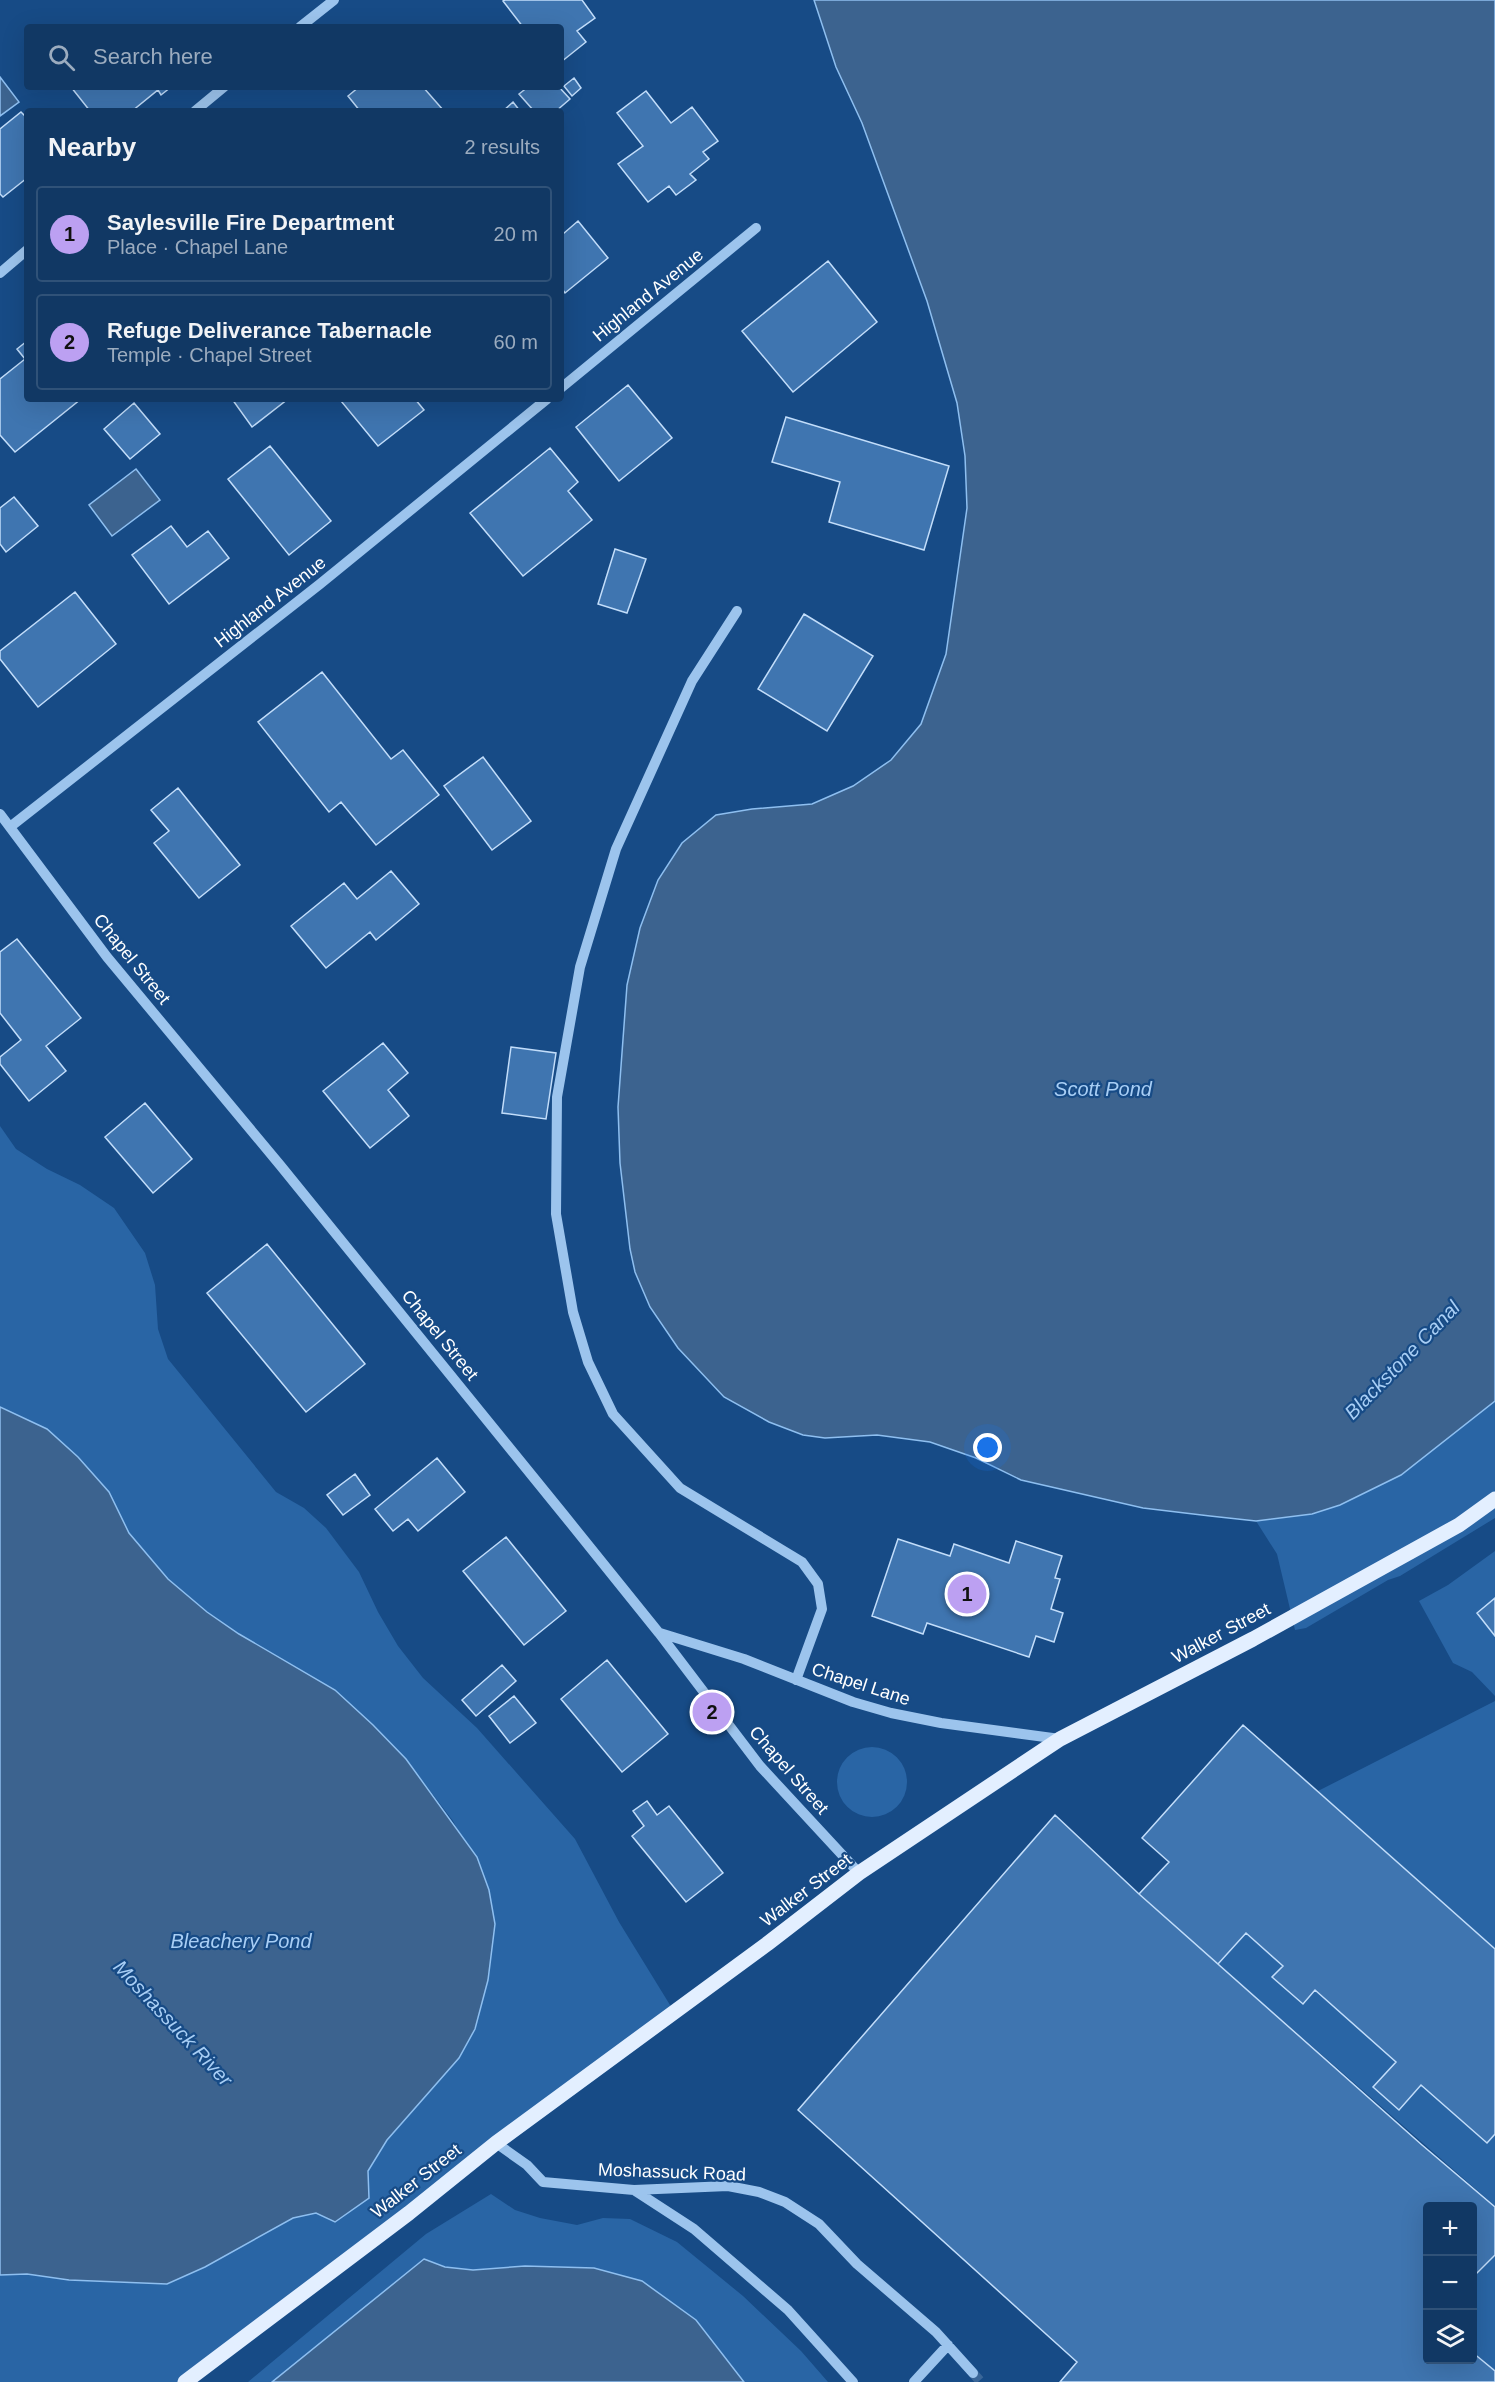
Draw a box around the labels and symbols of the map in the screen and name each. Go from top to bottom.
street label: Highland Avenue [589,244,707,346]
street label: Highland Avenue [210,552,330,652]
street label: Chapel Street [90,910,174,1008]
water label: Scott Pond [1054,1078,1153,1100]
street label: Chapel Street [398,1286,482,1384]
water label: Blackstone Canal [1340,1296,1464,1424]
your location [973,1433,1002,1462]
pin: 1 [948,1572,986,1616]
street label: Walker Street [1168,1599,1274,1667]
street label: Chapel Lane [809,1659,913,1709]
pin: 2 [692,1690,732,1734]
street label: Chapel Street [745,1722,833,1818]
street label: Walker Street [757,1849,855,1931]
water label: Bleachery Pond [170,1930,312,1952]
water label: Moshassuck River [109,1956,238,2091]
street label: Walker Street [367,2140,465,2222]
street label: Moshassuck Road [598,2159,746,2185]

